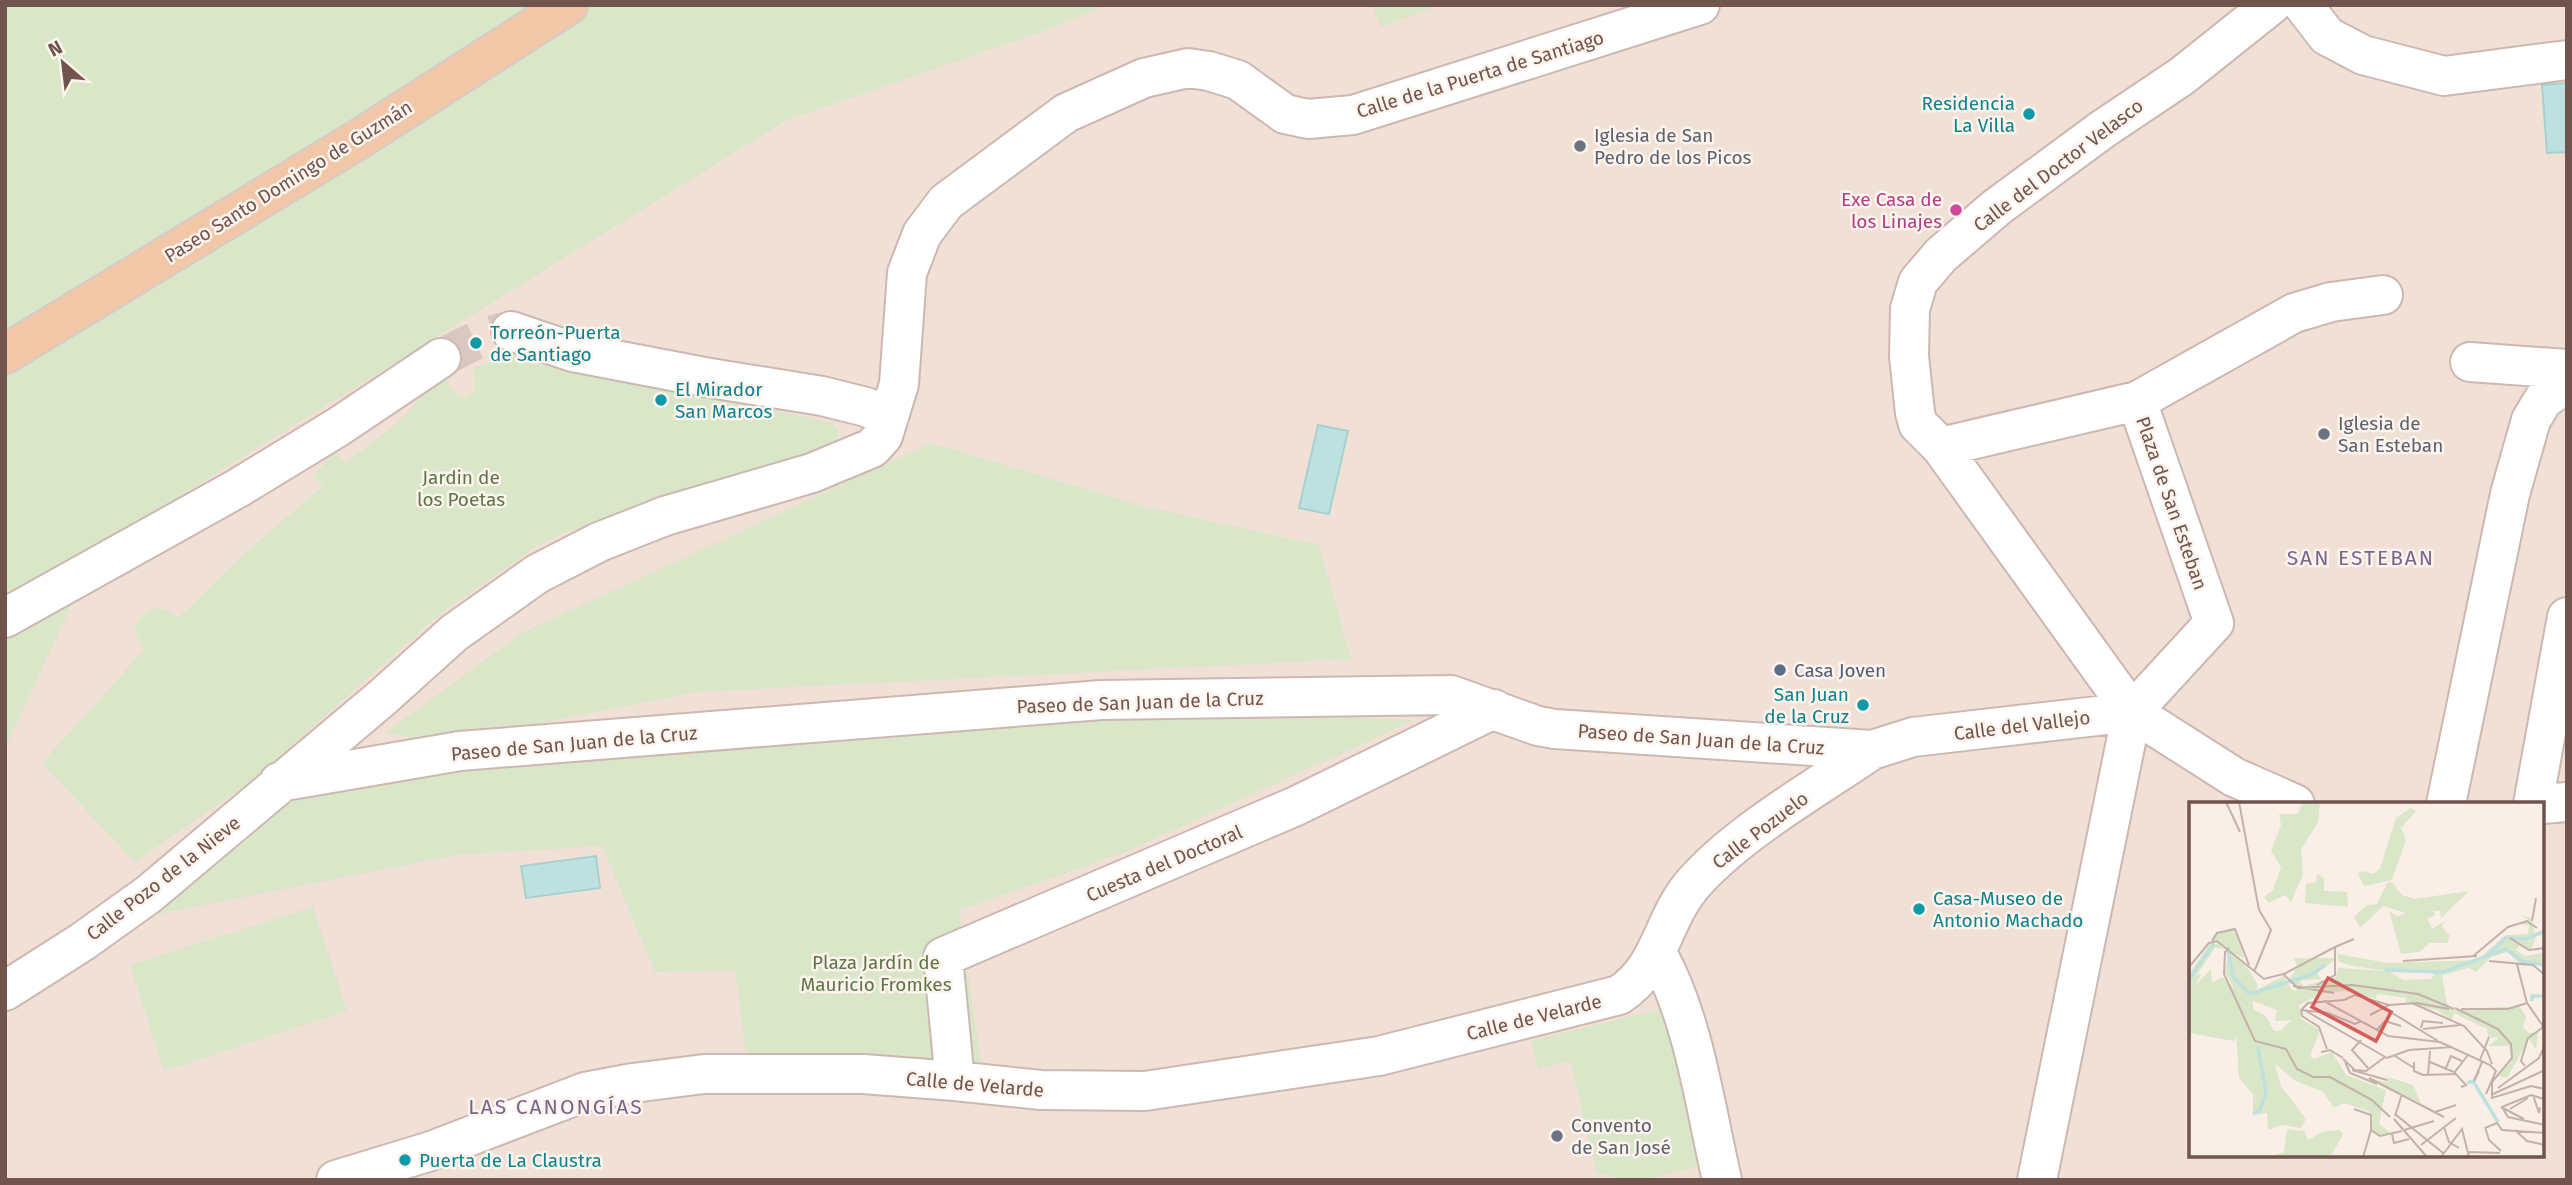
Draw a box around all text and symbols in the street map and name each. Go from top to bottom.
street label: Calle de la Puerta de Santiago [1354,26,1607,123]
north arrow [28,28,98,98]
text: N [44,35,66,62]
place label: Residencia La Villa [1922,92,2015,137]
street label: Calle del Doctor Velasco [1969,94,2148,237]
street label: Paseo Santo Domingo de Guzmán [160,95,416,267]
marker: Residencia La Villa [2021,106,2037,122]
place label: Iglesia de San Pedro de los Picos [1594,124,1752,169]
marker: Iglesia de San Pedro de los Picos [1572,138,1588,154]
place label: Exe Casa de los Linajes [1841,188,1942,233]
marker: Exe Casa de los Linajes [1948,202,1964,218]
place label: Torreón-Puerta de Santiago [490,321,621,366]
marker: Torreón-Puerta de Santiago [468,335,484,351]
place label: El Mirador San Marcos [675,378,773,423]
marker: El Mirador San Marcos [653,392,669,408]
place label: Iglesia de San Esteban [2338,412,2443,457]
street label: Plaza de San Esteban [2131,413,2212,593]
marker: Iglesia de San Esteban [2316,426,2332,442]
park label: Jardin de los Poetas [417,466,505,511]
district label: SAN ESTEBAN [2287,545,2435,571]
place label: Casa Joven [1794,659,1886,682]
marker: Casa Joven [1772,662,1788,678]
place label: San Juan de la Cruz [1764,683,1849,728]
street label: Paseo de San Juan de la Cruz [1016,687,1264,718]
marker: San Juan de la Cruz [1855,697,1871,713]
street label: Calle del Vallejo [1953,706,2092,745]
street label: Paseo de San Juan de la Cruz [1577,719,1825,760]
street label: Paseo de San Juan de la Cruz [450,721,698,766]
street label: Calle Pozuelo [1708,787,1813,874]
inset map [2189,802,2544,1157]
street label: Calle Pozo de la Nieve [82,811,245,946]
street label: Cuesta del Doctoral [1083,820,1246,907]
place label: Casa-Museo de Antonio Machado [1933,887,2083,932]
marker: Casa-Museo de Antonio Machado [1911,901,1927,917]
park label: Plaza Jardín de Mauricio Fromkes [800,951,952,996]
street label: Calle de Velarde [1464,990,1604,1045]
street label: Calle de Velarde [905,1067,1045,1102]
district label: LAS CANONGÍAS [468,1094,644,1120]
place label: Convento de San José [1571,1114,1671,1159]
marker: Convento de San José [1549,1128,1565,1144]
place label: Puerta de La Claustra [419,1149,602,1172]
marker: Puerta de La Claustra [397,1152,413,1168]

